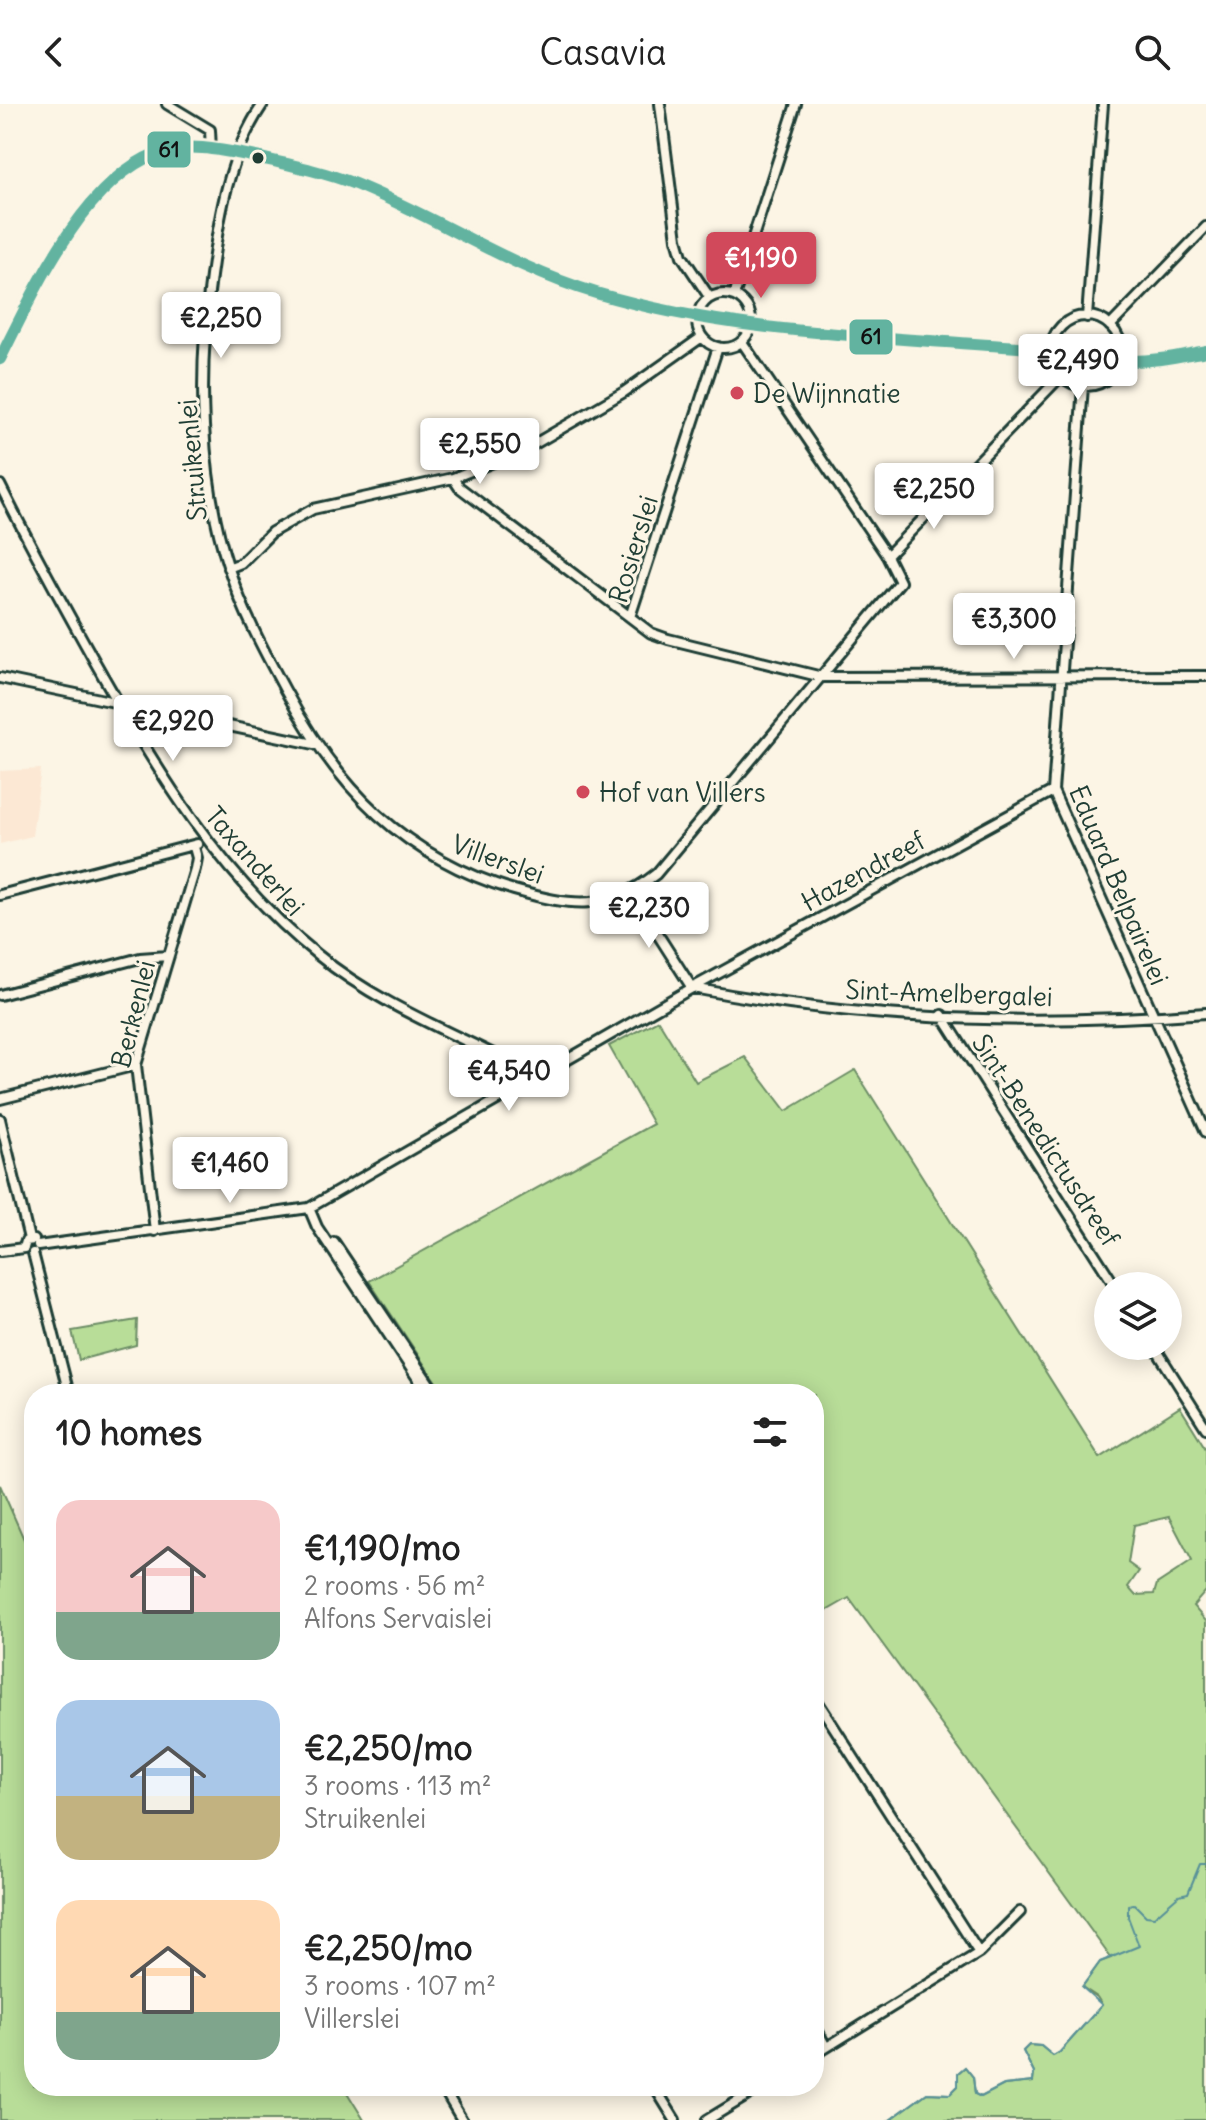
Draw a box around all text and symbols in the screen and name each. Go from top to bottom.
icon: back [32,30,76,74]
text: Casavia [540,30,666,75]
icon: search [1130,30,1174,74]
line badge: 61 [146,130,192,169]
text: 61 [158,135,180,163]
unlabelled marker [250,150,266,166]
pin: €1,190 [696,232,826,300]
text: €1,190 [724,241,798,274]
pin: €2,250 [156,292,286,360]
text: €2,250 [180,301,262,334]
line badge: 61 [848,318,894,356]
text: 61 [860,322,882,350]
pin: €2,490 [1013,334,1143,402]
text: €2,490 [1036,343,1120,376]
place label: De Wijnnatie [753,377,900,410]
marker: De Wijnnatie [728,384,746,402]
street label: Struikenlei [170,398,214,522]
pin: €2,550 [415,418,545,486]
text: €2,550 [438,427,522,460]
pin: €2,250 [869,463,999,531]
text: €2,250 [893,472,975,505]
street label: Rosierslei [601,491,665,607]
pin: €3,300 [949,593,1079,661]
text: €3,300 [971,602,1057,635]
pin: €2,920 [108,695,238,763]
text: €2,920 [132,704,214,737]
place label: Hof van Villers [599,776,766,809]
street label: Eduard Belpairelei [1062,780,1176,990]
marker: Hof van Villers [574,783,592,801]
street label: Taxanderlei [198,799,312,923]
street label: Hazendreef [795,823,931,918]
street label: Villerslei [447,827,549,891]
pin: €2,230 [584,882,714,950]
text: €2,230 [608,891,690,924]
street label: Berkenlei [104,957,162,1071]
street label: Sint-Amelbergalei [845,973,1053,1013]
street label: Sint-Benedictusdreef [965,1028,1127,1253]
pin: €4,540 [444,1045,574,1113]
text: €4,540 [467,1054,551,1087]
pin: €1,460 [165,1137,295,1205]
text: €1,460 [191,1146,269,1179]
map controls [1094,1272,1182,1360]
button: layers [1094,1272,1182,1360]
icon: filters [748,1410,792,1454]
text: 10 homes [56,1411,202,1454]
text: €1,190/mo [304,1526,461,1569]
icon: home [120,1532,216,1628]
text: 2 rooms · 56 m² [304,1569,485,1602]
text: Alfons Servaislei [304,1602,492,1635]
text: €2,250/mo [304,1726,473,1769]
icon: home [120,1732,216,1828]
text: 3 rooms · 113 m² [304,1769,491,1802]
text: Struikenlei [304,1802,426,1835]
text: €2,250/mo [304,1926,473,1969]
icon: home [120,1932,216,2028]
text: 3 rooms · 107 m² [304,1969,496,2002]
text: Villerslei [304,2002,400,2035]

